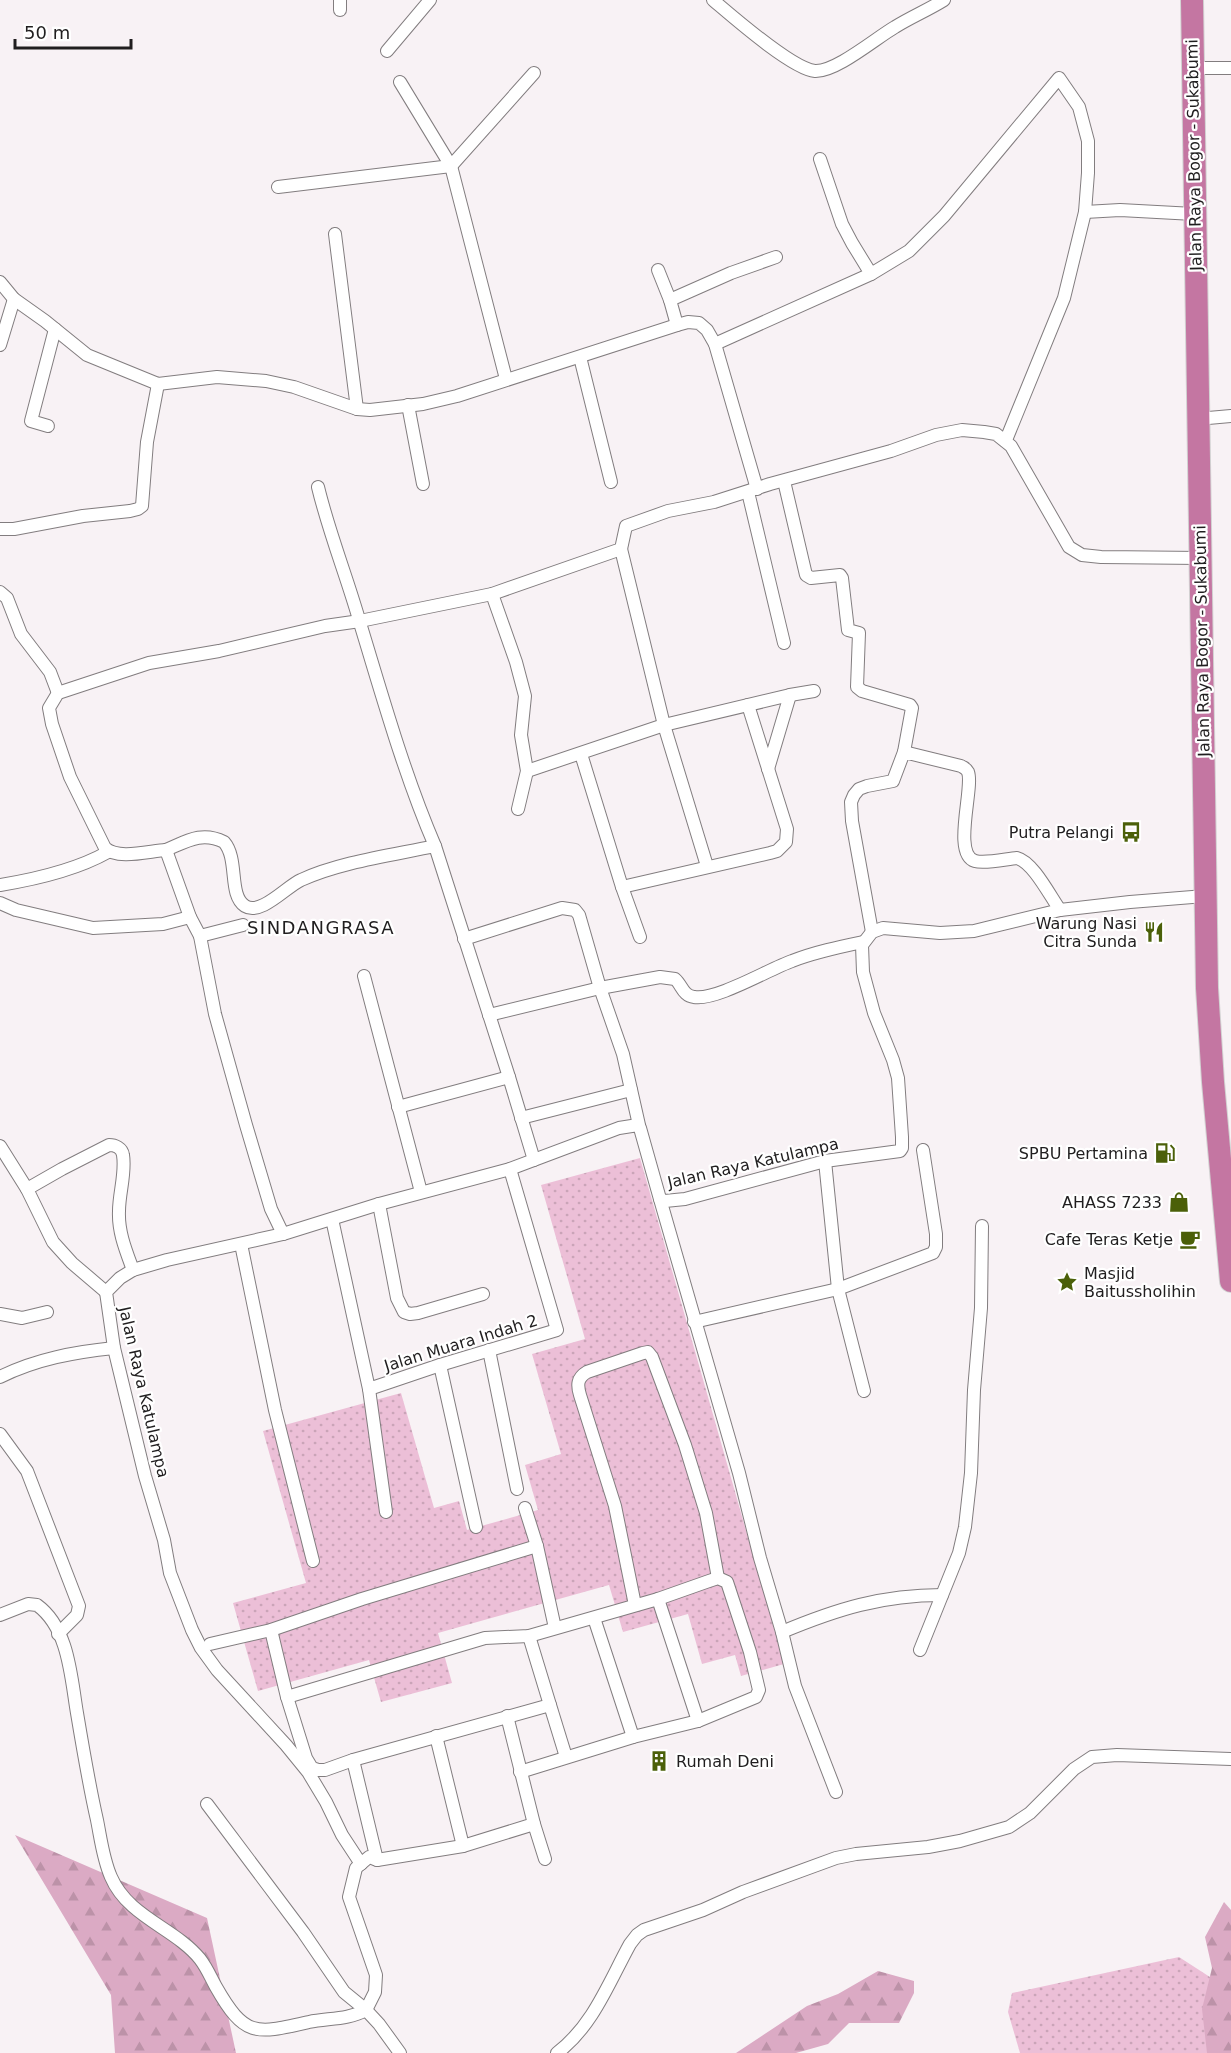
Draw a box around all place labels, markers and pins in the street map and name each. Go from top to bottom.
bus stop icon: Putra Pelangi [1119,820,1143,844]
place label: Putra Pelangi [1009,823,1114,842]
place label: Warung Nasi Citra Sunda [1036,914,1137,951]
restaurant icon: Warung Nasi Citra Sunda [1142,920,1166,944]
fuel station icon: SPBU Pertamina [1153,1141,1177,1165]
place label: SPBU Pertamina [1019,1144,1148,1163]
shop icon: AHASS 7233 [1167,1190,1191,1214]
place label: AHASS 7233 [1062,1193,1162,1212]
cafe icon: Cafe Teras Ketje [1178,1227,1202,1251]
place label: Cafe Teras Ketje [1045,1230,1173,1249]
place label: Masjid Baitussholihin [1084,1264,1196,1301]
place icon: Masjid Baitussholihin [1055,1270,1079,1294]
building icon: Rumah Deni [647,1749,671,1773]
place label: Rumah Deni [676,1752,774,1771]

